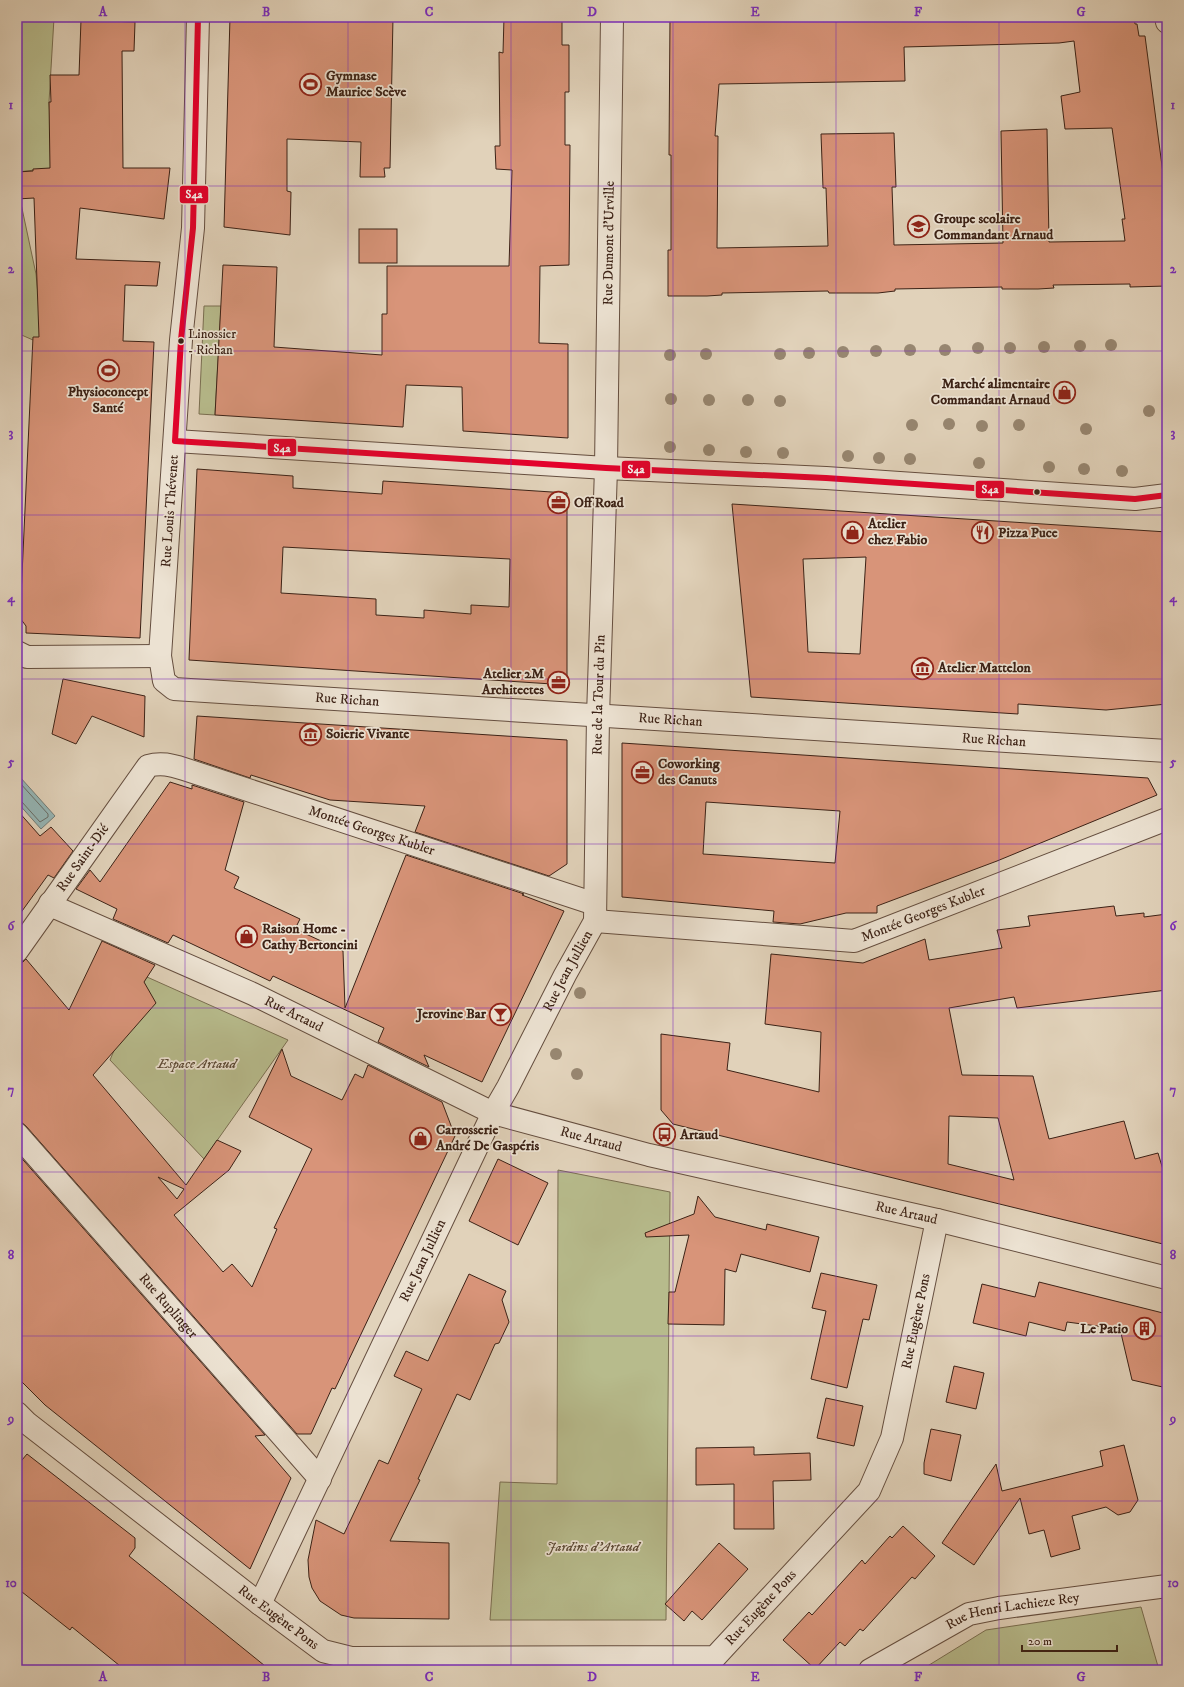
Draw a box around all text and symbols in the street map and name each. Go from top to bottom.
text: A [98,4,108,20]
text: B [262,4,270,20]
text: C [425,4,434,20]
text: D [587,4,597,20]
text: E [750,4,760,20]
text: F [914,4,923,20]
text: G [1076,4,1086,20]
place label: Gymnase Maurice Scève [326,67,406,101]
sports icon: Gymnase Maurice Scève [297,71,323,97]
text: 1 [9,97,14,113]
text: 1 [1171,97,1176,113]
street label: Rue Dumont d'Urville [599,181,619,305]
line badge: S4a [179,185,209,204]
text: S4a [186,188,203,202]
place label: Groupe scolaire Commandant Arnaud [934,210,1054,244]
school or university icon: Groupe scolaire Commandant Arnaud [906,214,932,240]
text: 2 [8,261,15,277]
text: 2 [1170,261,1177,277]
place label: Linossier - Richan [188,326,236,358]
marker: Linossier - Richan [176,336,186,346]
sports icon: Physioconcept Santé [95,357,121,383]
place label: Marché alimentaire Commandant Arnaud [931,375,1051,409]
shop icon: Marché alimentaire Commandant Arnaud [1052,379,1078,405]
place label: Physioconcept Santé [68,383,149,417]
text: 3 [9,425,14,441]
text: 3 [1171,425,1176,441]
line badge: S4a [267,438,297,457]
text: S4a [274,442,291,456]
street label: Rue Louis Thévenet [157,454,183,568]
line badge: S4a [621,460,651,479]
text: S4a [628,463,645,477]
line badge: S4a [975,480,1005,499]
text: S4a [982,483,999,497]
unlabelled marker [1032,487,1042,497]
office icon: Off Road [546,490,572,516]
place label: Off Road [574,494,625,512]
place label: Atelier chez Fabio [867,515,927,549]
shop icon: Atelier chez Fabio [839,519,865,545]
restaurant icon: Pizza Puce [970,520,996,546]
place label: Pizza Puce [998,524,1058,542]
text: 4 [6,590,15,607]
text: 4 [1168,590,1177,607]
street label: Rue de la Tour du Pin [588,634,610,755]
museum icon: Atelier Mattelon [910,655,936,681]
place label: Atelier Mattelon [937,659,1031,677]
place label: Atelier 2M Architectes [481,665,544,699]
office icon: Atelier 2M Architectes [546,669,572,695]
street label: Rue Richan [314,689,381,711]
street label: Rue Richan [638,709,704,731]
museum icon: Soierie Vivante [297,721,323,747]
place label: Soierie Vivante [326,725,409,743]
street label: Rue Richan [961,729,1027,751]
text: 5 [7,754,15,770]
text: 5 [1169,754,1177,770]
place label: Coworking des Canuts [658,755,721,789]
office icon: Coworking des Canuts [630,759,656,785]
street label: Montée Georges Kubler [306,802,438,860]
street label: Rue Saint-Dié [53,820,113,895]
street label: Montée Georges Kubler [858,881,989,946]
text: 6 [8,918,16,934]
text: 6 [1170,918,1178,934]
place label: Raison Home - Cathy Bertoncini [262,920,358,954]
shop icon: Raison Home - Cathy Bertoncini [234,924,260,950]
street label: Rue Jean Jullien [539,927,597,1015]
street label: Rue Artaud [261,992,326,1036]
bar icon: Jerovine Bar [488,1001,514,1027]
place label: Jerovine Bar [415,1005,487,1023]
park label: Espace Artaud [157,1055,239,1073]
text: 7 [8,1082,15,1098]
text: 7 [1170,1082,1177,1098]
place label: Carrosserie André De Gaspéris [435,1121,539,1155]
street label: Rue Artaud [558,1122,624,1156]
bus stop icon: Artaud [651,1122,677,1148]
shop icon: Carrosserie André De Gaspéris [408,1125,434,1151]
place label: Artaud [679,1126,719,1144]
street label: Rue Artaud [874,1197,939,1229]
street label: Rue Jean Jullien [396,1216,451,1305]
text: 8 [8,1247,15,1263]
text: 8 [1170,1247,1177,1263]
street label: Rue Ruplinger [135,1270,202,1343]
street label: Rue Eugène Pons [897,1272,935,1371]
building icon: Le Patio [1131,1316,1157,1342]
place label: Le Patio [1080,1320,1128,1338]
text: 9 [7,1411,14,1427]
text: 9 [1169,1411,1176,1427]
park label: Jardins d'Artaud [547,1538,642,1556]
street label: Rue Eugène Pons [721,1566,801,1649]
text: 10 [5,1575,17,1591]
text: 10 [1167,1575,1179,1591]
street label: Rue Eugène Pons [234,1581,323,1654]
street label: Rue Henri Lachieze Rey [943,1589,1081,1634]
scale bar [1022,1627,1117,1653]
text: 20 m [1028,1634,1052,1649]
text: A [98,1669,108,1685]
text: B [262,1669,270,1685]
text: C [425,1669,434,1685]
text: D [587,1669,597,1685]
text: E [750,1669,760,1685]
text: F [914,1669,923,1685]
text: G [1076,1669,1086,1685]

